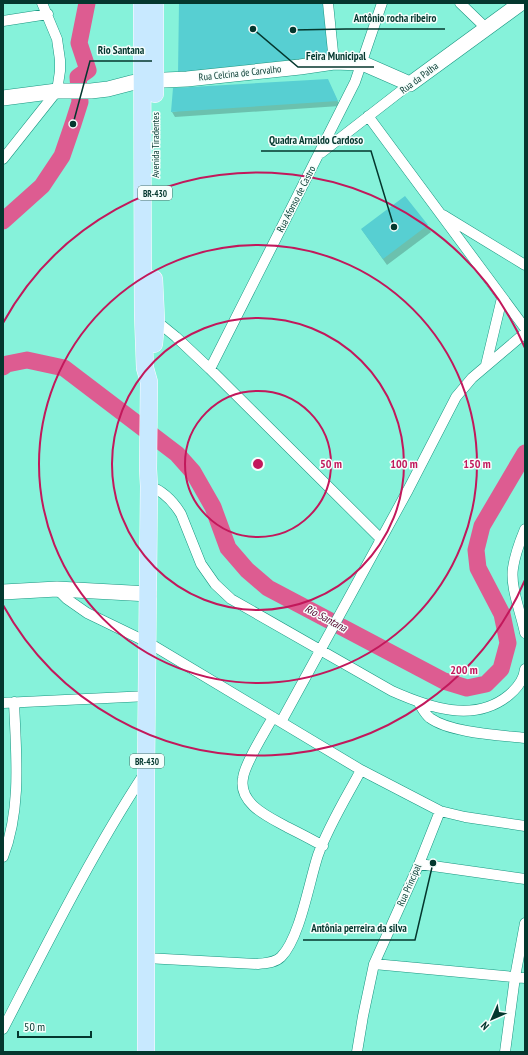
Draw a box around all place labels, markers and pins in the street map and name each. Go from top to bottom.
callout: Antônio rocha ribeiro [346,6,445,29]
callout: Rio Santana [90,38,152,61]
callout: Feira Municipal [298,44,374,67]
callout: Quadra Arnaldo Cardoso [261,128,371,151]
centre of rings [251,457,265,471]
callout: Antônia perreira da silva [303,917,415,940]

